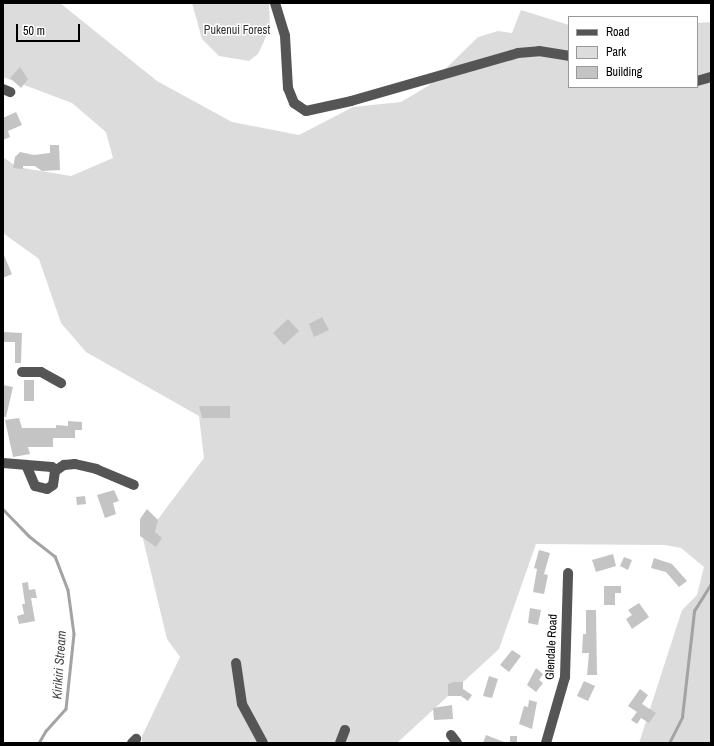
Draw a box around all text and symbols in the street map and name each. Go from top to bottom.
scale bar [18,16,82,42]
legend [568,16,698,88]
text: 50 m [23,23,45,39]
park label: Pukenui Forest [204,24,270,38]
text: Road [606,24,630,40]
text: Park [606,44,626,60]
text: Building [606,64,642,80]
street label: Glendale Road [543,614,561,680]
water label: Kirikiri Stream [50,630,70,700]

